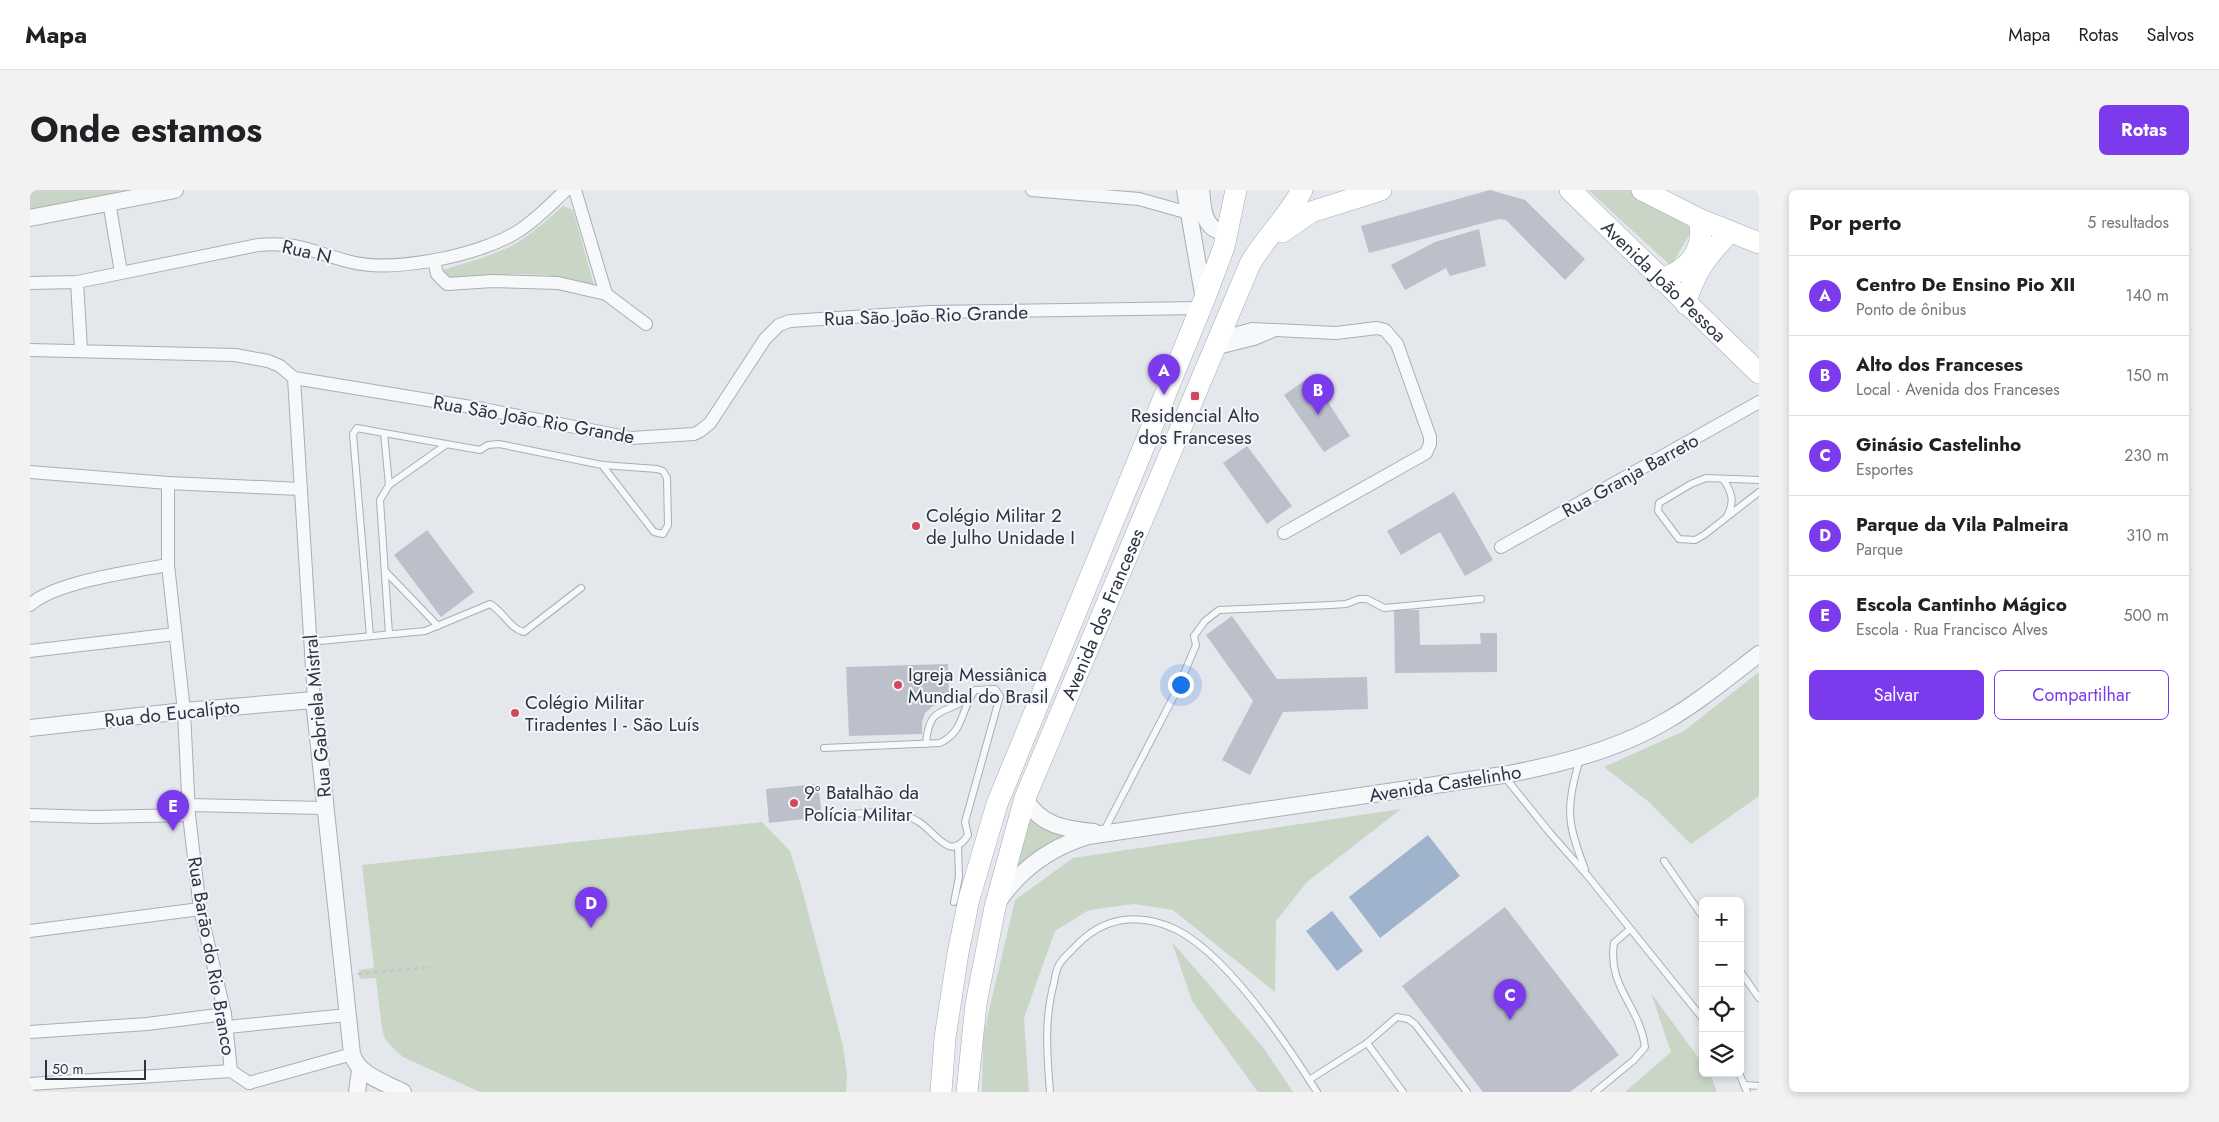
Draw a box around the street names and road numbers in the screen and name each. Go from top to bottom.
street label: Avenida João Pessoa [1595,214,1732,349]
street label: Rua N [279,233,334,270]
street label: Rua São João Rio Grande [824,298,1029,333]
street label: Rua São João Rio Grande [431,388,637,451]
street label: Rua Granja Barreto [1557,427,1704,524]
street label: Avenida dos Franceses [1055,524,1151,704]
street label: Rua Gabriela Mistral [297,633,338,798]
street label: Rua do Eucalípto [103,693,241,734]
street label: Avenida Castelinho [1367,758,1523,809]
street label: Rua Barão do Rio Branco [181,855,242,1058]

